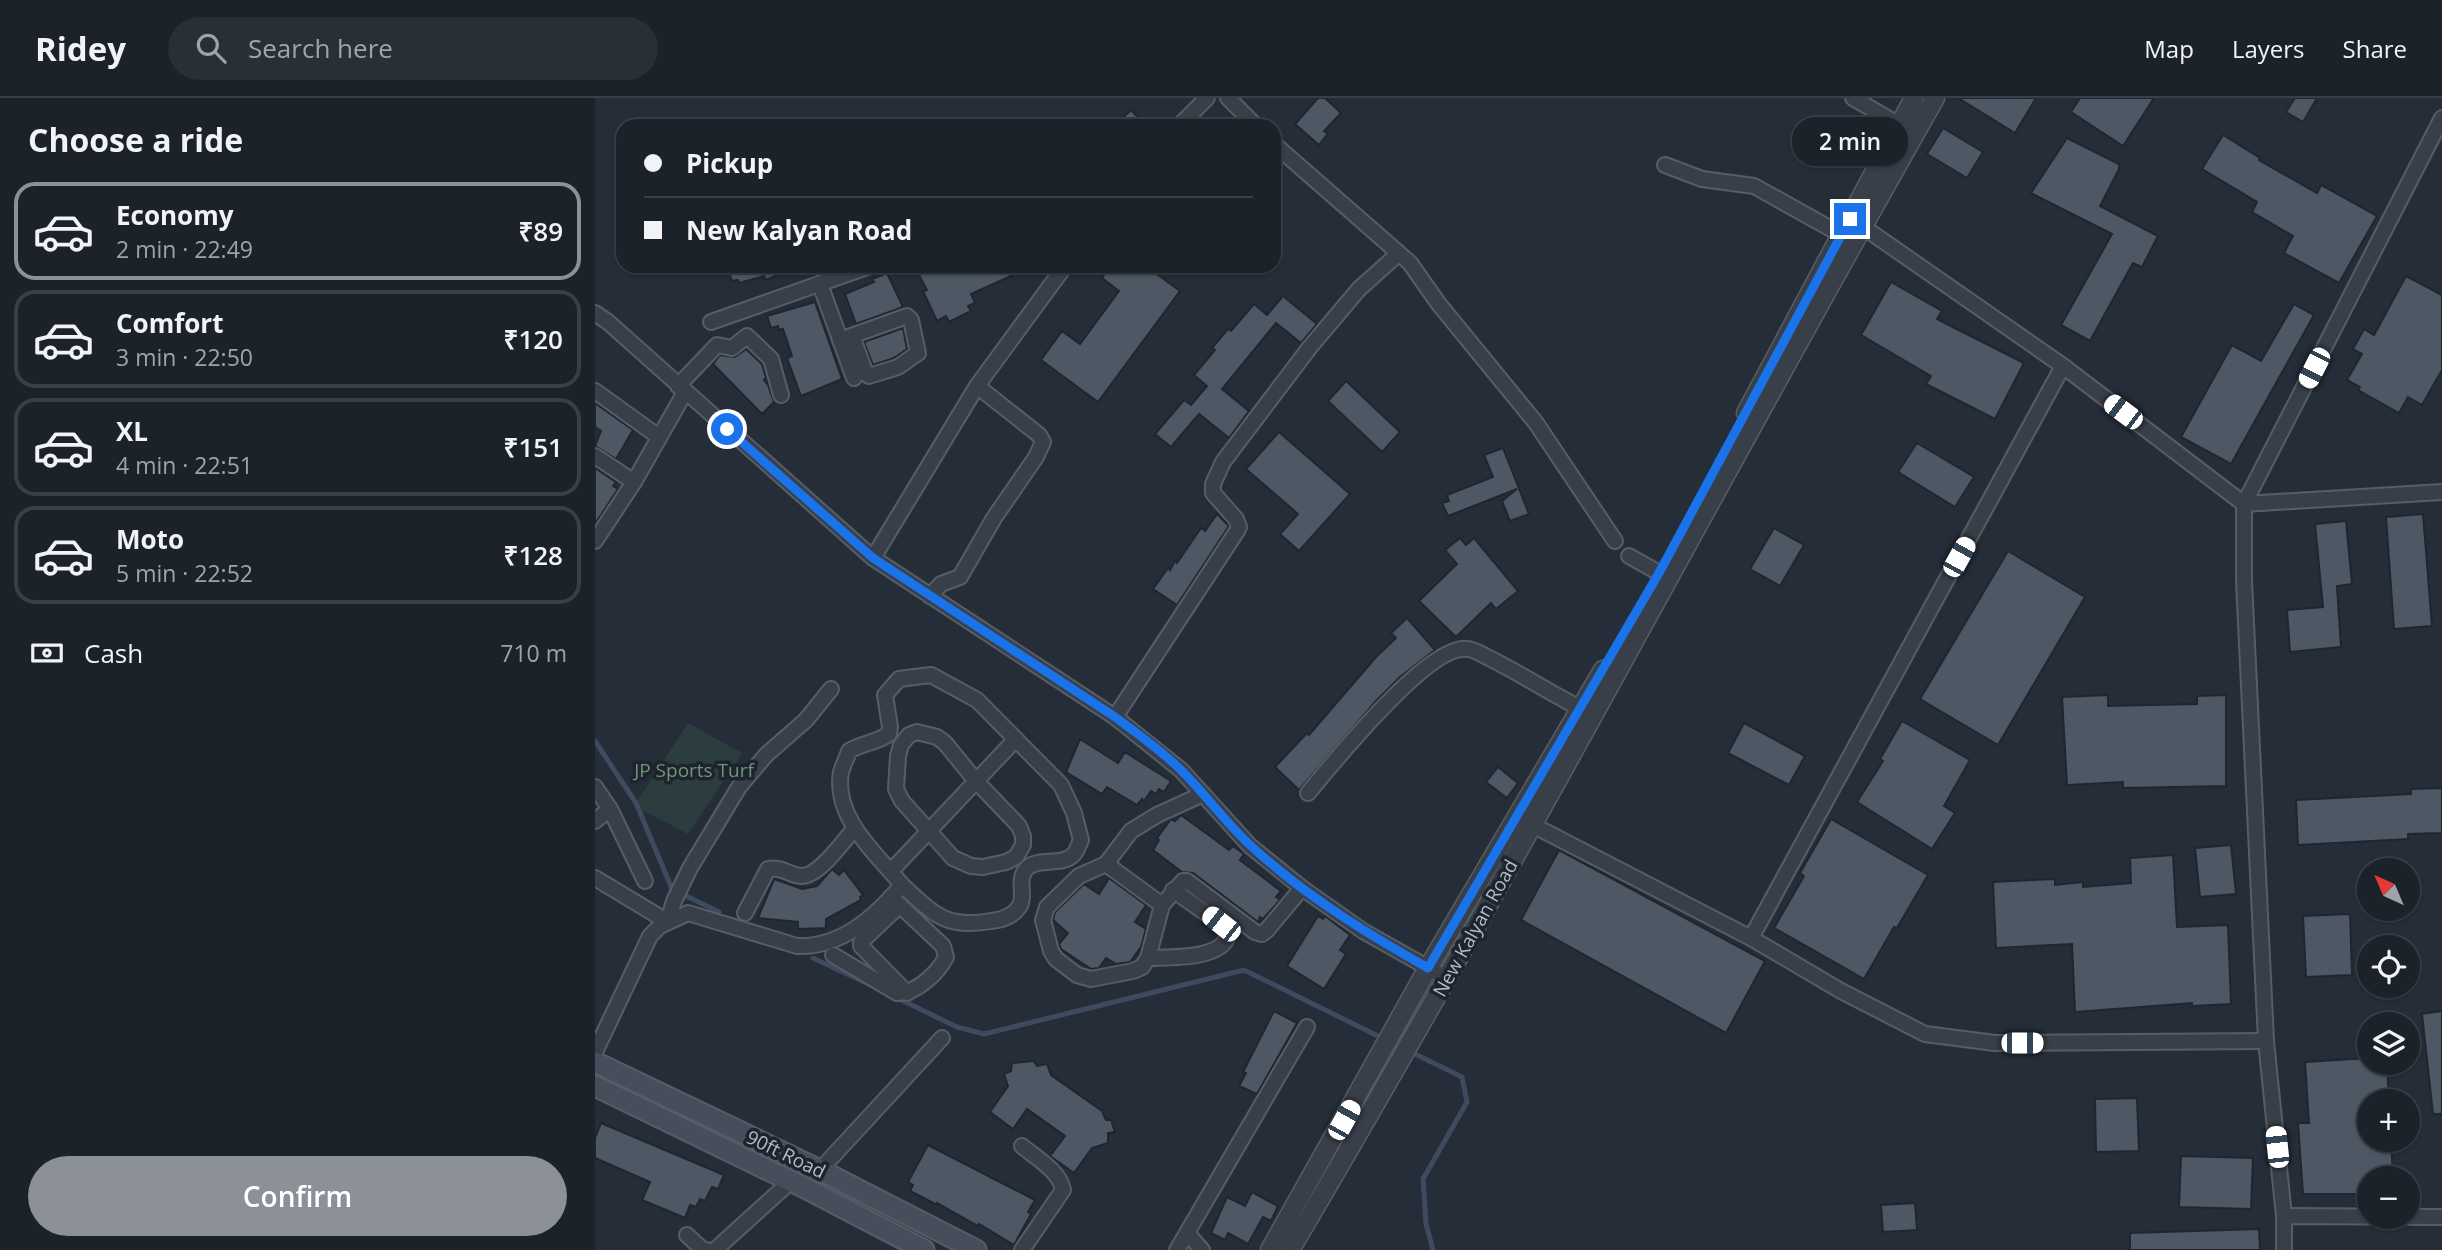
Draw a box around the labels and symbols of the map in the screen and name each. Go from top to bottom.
callout: 2 min [1792,117,1908,166]
route end [1834,203,1866,235]
car [2296,345,2333,391]
car [2100,391,2147,433]
route start [711,413,743,445]
car [1940,534,1979,580]
park label: JP Sports Turf [632,757,755,783]
street label: New Kalyan Road [1426,855,1524,1001]
north arrow [2357,858,2420,920]
car [1198,903,1245,945]
car [2002,1033,2044,1054]
car [1325,1097,1364,1143]
street label: 90ft Road [742,1124,830,1184]
car [2265,1125,2290,1169]

